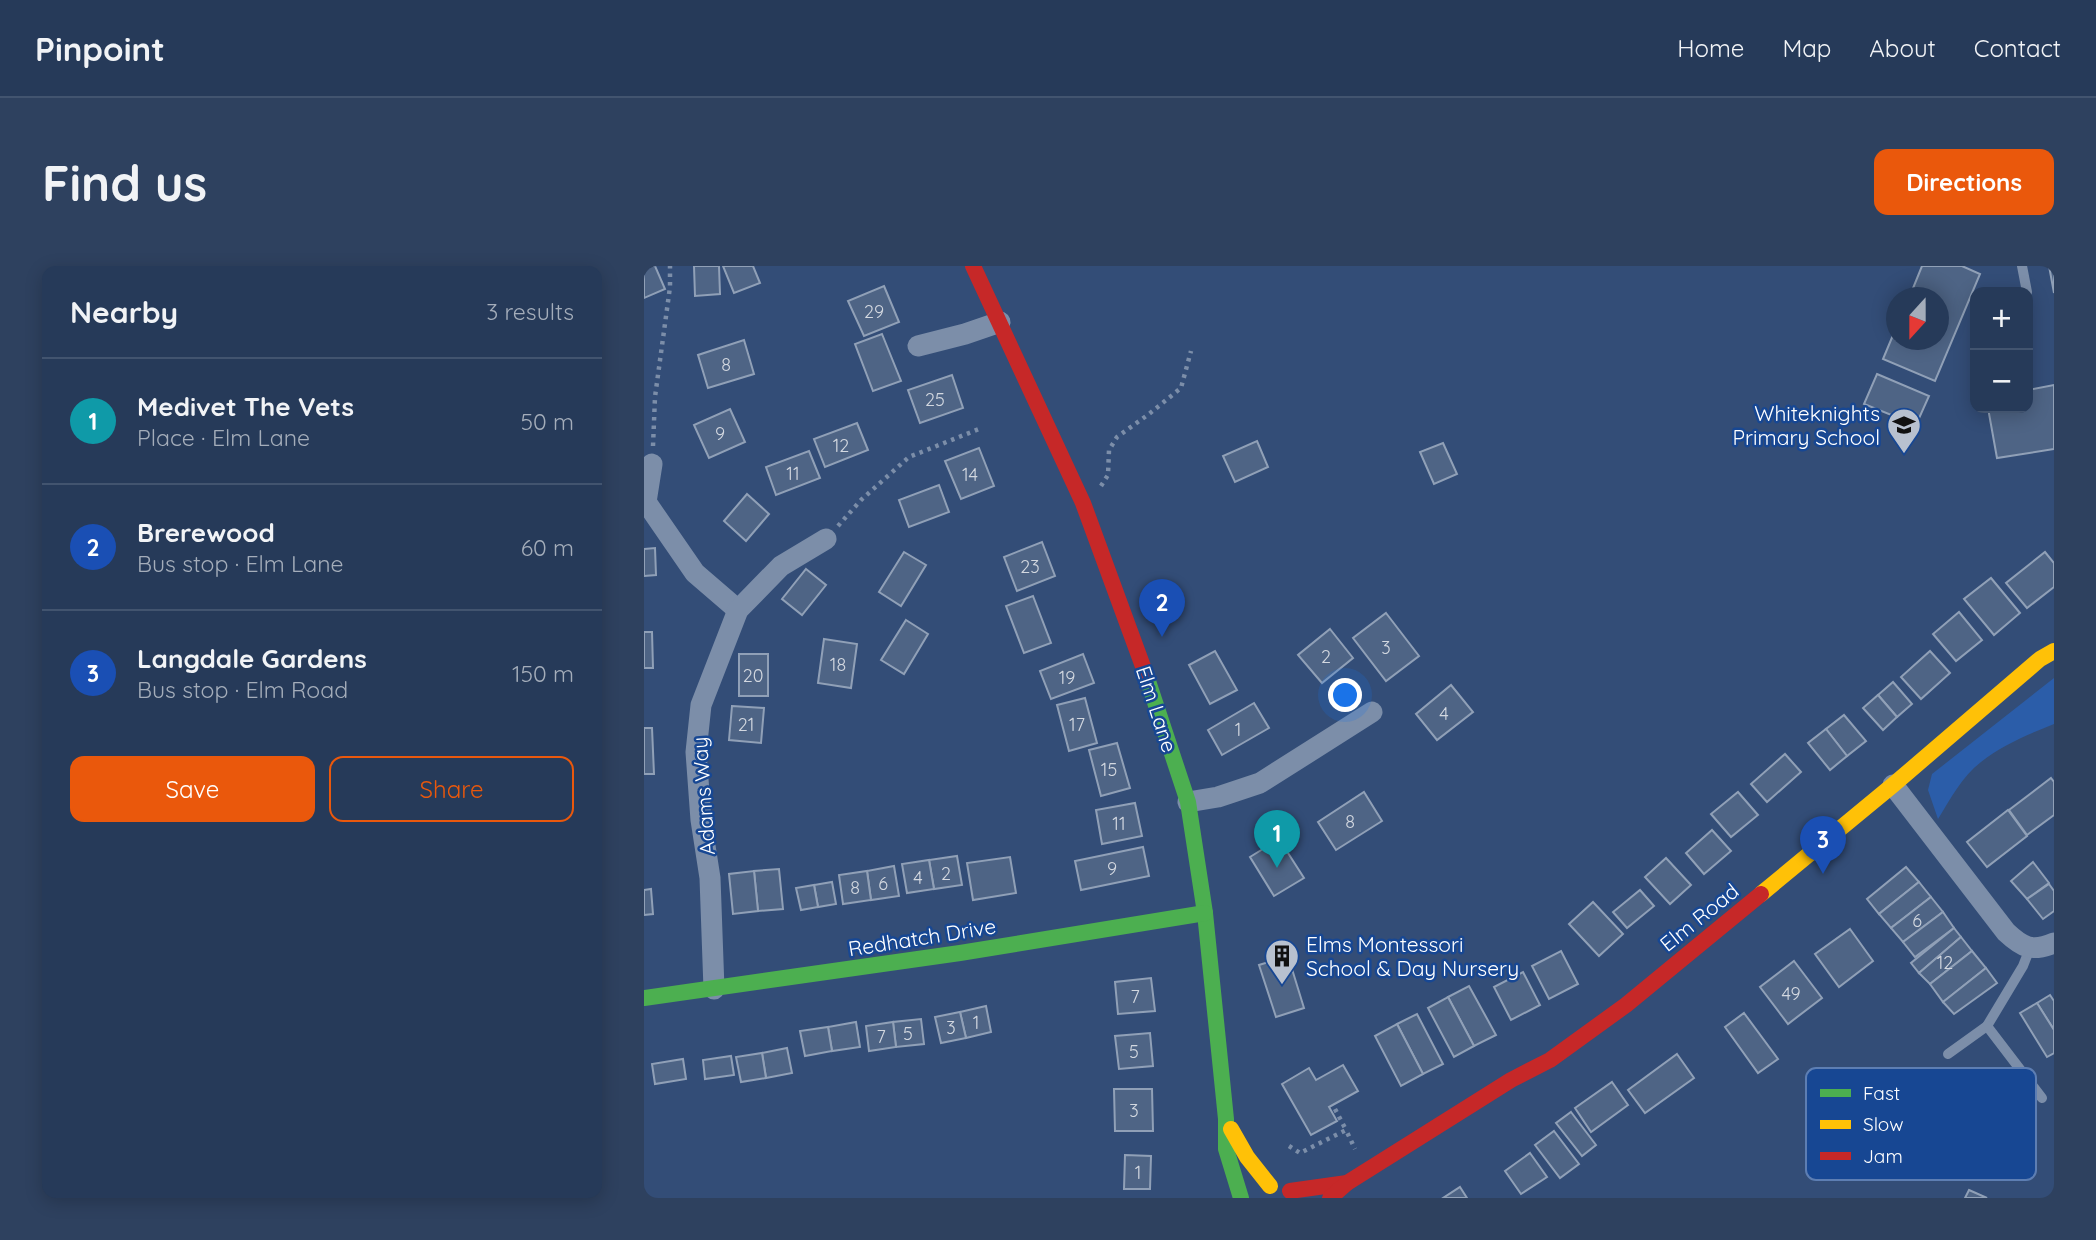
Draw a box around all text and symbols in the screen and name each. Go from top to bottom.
text: Pinpoint [35,28,165,69]
text: Home [1677,33,1744,63]
text: Map [1782,33,1831,63]
text: About [1869,33,1936,63]
text: Contact [1974,33,2061,63]
button: Directions [1874,149,2054,215]
text: Find us [42,152,207,213]
north arrow [1886,287,1949,350]
map controls [1970,287,2033,413]
button: + [1970,287,2033,350]
text: Nearby [70,293,178,331]
text: 3 results [486,297,574,326]
house number: 29 [864,300,884,323]
button: − [1970,350,2033,413]
house number: 8 [721,353,731,376]
house number: 25 [925,388,945,411]
text: Medivet The Vets [137,390,354,423]
place label: Whiteknights Primary School [1732,400,1880,450]
school or university icon: Whiteknights Primary School [1885,406,1923,455]
text: 1 [89,407,97,436]
text: 50 m [521,407,574,436]
house number: 9 [715,422,725,445]
text: Place · Elm Lane [137,423,310,452]
house number: 12 [833,434,849,457]
house number: 11 [786,462,800,485]
house number: 14 [962,463,978,486]
text: Brerewood [137,516,275,549]
text: 2 [86,533,100,562]
text: 60 m [521,533,574,562]
text: Bus stop · Elm Lane [137,549,344,578]
house number: 23 [1020,555,1040,578]
pin: 2 [1139,579,1185,637]
house number: 3 [1381,636,1391,659]
text: Langdale Gardens [137,642,367,675]
house number: 2 [1321,645,1331,668]
house number: 18 [830,653,846,676]
text: 3 [87,659,99,688]
text: 150 m [512,659,574,688]
street label: Elm Lane [1131,662,1183,756]
house number: 20 [743,664,763,687]
house number: 19 [1059,666,1075,689]
text: Bus stop · Elm Road [137,675,348,704]
your location [1328,678,1362,712]
house number: 4 [1439,702,1449,725]
house number: 21 [738,713,754,736]
house number: 17 [1069,713,1085,736]
house number: 1 [1235,718,1241,741]
street label: Adams Way [686,736,720,856]
button: Save [70,756,315,822]
button: Share [329,756,574,822]
house number: 15 [1101,758,1117,781]
pin: 1 [1254,810,1300,868]
house number: 8 [1345,810,1355,833]
house number: 11 [1112,812,1126,835]
pin: 3 [1800,816,1846,874]
house number: 9 [1107,857,1117,880]
house number: 2 [941,862,951,885]
house number: 4 [913,866,923,889]
house number: 6 [878,872,888,895]
house number: 8 [850,876,860,899]
street label: Elm Road [1654,877,1744,957]
house number: 6 [1912,909,1922,932]
street label: Redhatch Drive [846,912,998,962]
place label: Elms Montessori School & Day Nursery [1306,931,1519,981]
building icon: Elms Montessori School & Day Nursery [1263,937,1301,986]
house number: 12 [1937,951,1953,974]
house number: 49 [1781,982,1801,1005]
house number: 7 [1130,985,1140,1008]
house number: 1 [973,1011,979,1034]
house number: 3 [946,1016,956,1039]
house number: 5 [903,1022,913,1045]
house number: 7 [876,1025,886,1048]
house number: 5 [1129,1040,1139,1063]
legend [1806,1068,2036,1180]
text: Fast [1863,1081,1900,1105]
house number: 3 [1129,1099,1139,1122]
text: Slow [1863,1112,1904,1136]
text: Jam [1863,1144,1903,1168]
house number: 1 [1135,1161,1141,1184]

